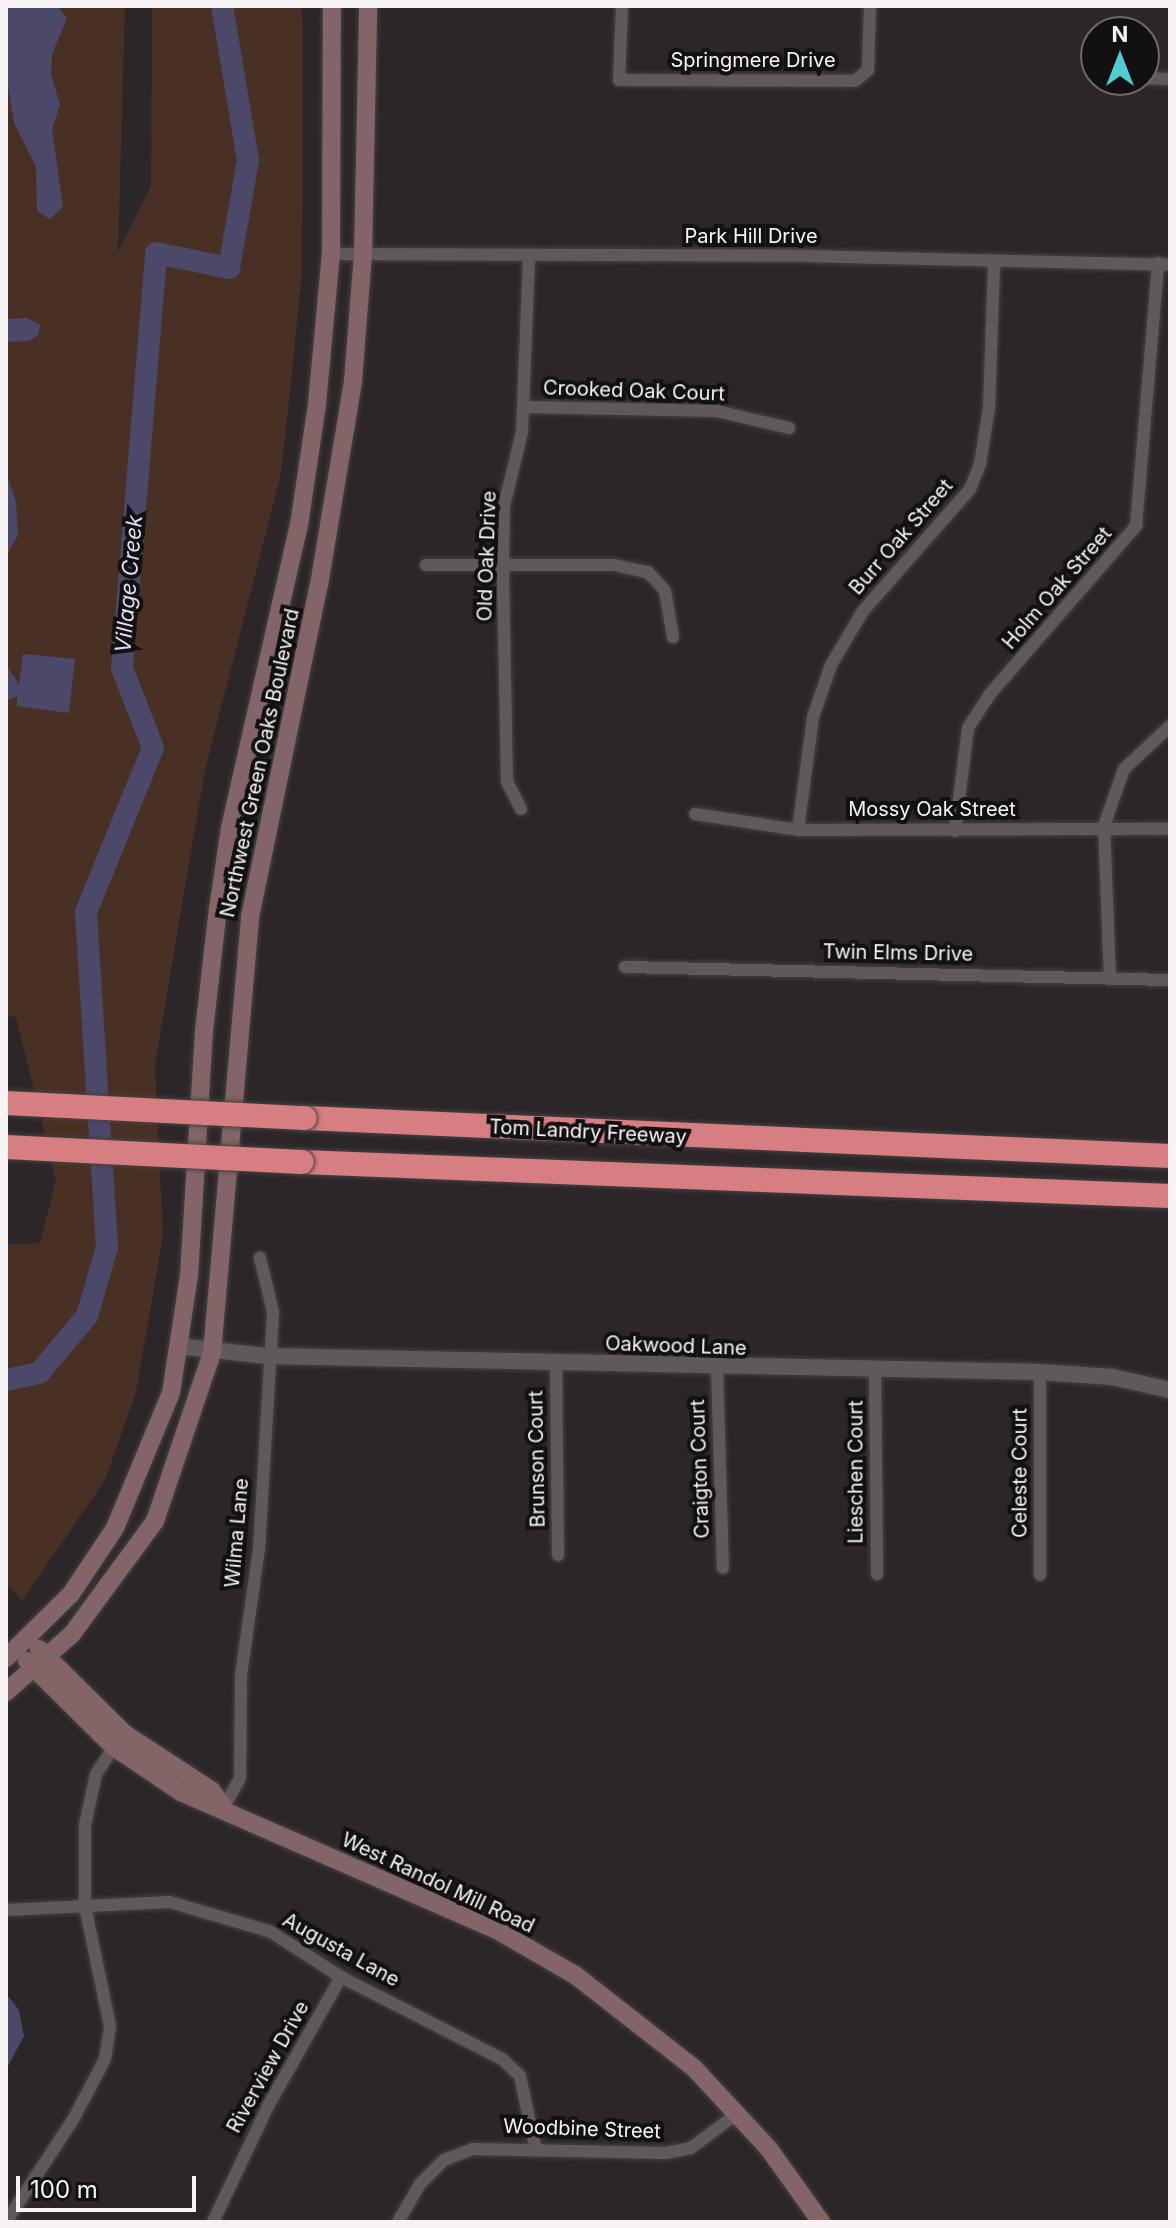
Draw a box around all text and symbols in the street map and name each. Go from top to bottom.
north arrow [1080,16,1160,96]
text: N [1112,21,1128,47]
street label: Springmere Drive [670,48,836,72]
street label: Park Hill Drive [684,224,818,248]
street label: Crooked Oak Court [543,376,725,406]
street label: Burr Oak Street [844,474,958,600]
street label: Old Oak Drive [473,490,501,622]
water label: Village Creek [110,514,148,654]
street label: Holm Oak Street [997,522,1117,654]
street label: Northwest Green Oaks Boulevard [216,606,304,920]
street label: Mossy Oak Street [848,797,1016,821]
street label: Twin Elms Drive [823,940,973,966]
street label: Tom Landry Freeway [489,1115,687,1149]
street label: Oakwood Lane [605,1332,747,1360]
street label: Brunson Court [524,1390,550,1528]
street label: Craigton Court [686,1399,714,1539]
street label: Lieschen Court [844,1400,868,1544]
street label: Celeste Court [1008,1408,1032,1538]
street label: Wilma Lane [220,1477,254,1589]
street label: West Randol Mill Road [338,1828,538,1938]
street label: Augusta Lane [278,1908,404,1992]
street label: Riverview Drive [222,1997,314,2137]
street label: Woodbine Street [503,2114,661,2144]
scale bar [20,2160,200,2210]
text: 100 m [30,2175,98,2204]

